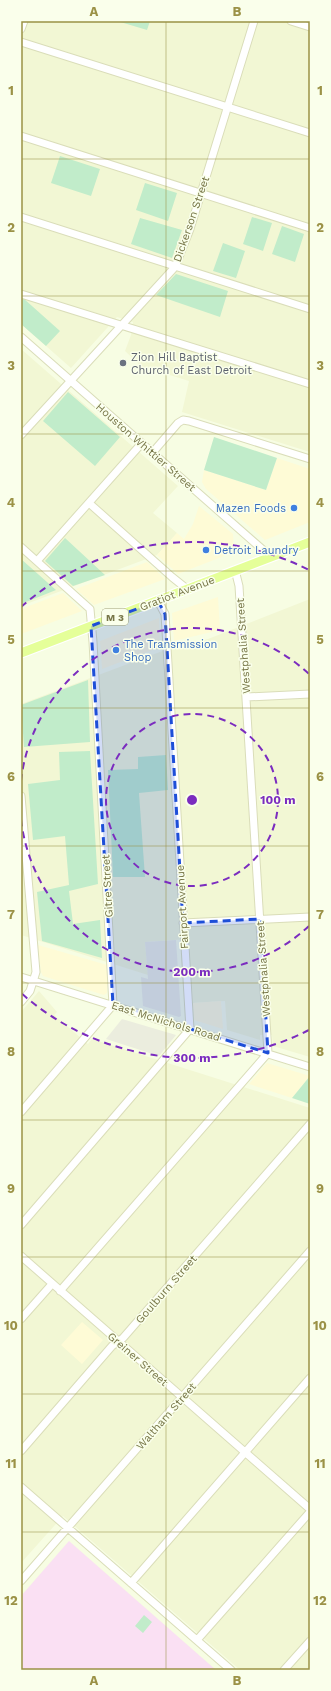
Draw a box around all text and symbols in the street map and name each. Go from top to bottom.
text: A [90,4,99,19]
text: B [233,4,242,19]
text: 1 [8,83,14,98]
text: 1 [317,83,323,98]
street label: Dickerson Street [171,174,212,264]
text: 2 [7,220,15,235]
text: 2 [316,220,324,235]
place label: Zion Hill Baptist Church of East Detroit [131,351,252,377]
text: 3 [7,358,15,373]
marker: Zion Hill Baptist Church of East Detroit [118,358,128,368]
text: 3 [316,358,324,373]
street label: Houston Whittier Street [93,401,198,494]
text: 4 [7,495,16,510]
text: 4 [316,495,325,510]
place label: Mazen Foods [216,502,286,515]
marker: Mazen Foods [289,503,299,513]
place label: Detroit Laundry [214,544,299,557]
marker: Detroit Laundry [201,545,211,555]
street label: Gratiot Avenue [138,573,216,614]
street label: Westphalia Street [234,597,253,694]
road number: M 3 [102,609,128,625]
text: 5 [7,632,15,647]
text: 5 [316,632,324,647]
place label: The Transmission Shop [124,638,217,664]
marker: The Transmission Shop [111,645,121,655]
text: 6 [7,769,15,784]
text: 6 [316,769,324,784]
centre of rings [185,793,199,807]
text: 100 m [260,793,296,807]
street label: Gitre Street [99,854,116,918]
street label: Fairport Avenue [174,865,191,949]
text: 7 [7,907,15,922]
text: 7 [316,907,324,922]
street label: Westphalia Street [254,920,273,1017]
text: 200 m [173,965,211,979]
street label: East McNichols Road [110,999,222,1044]
text: 8 [7,1044,15,1059]
text: 8 [316,1044,324,1059]
text: 300 m [173,1051,211,1065]
text: 9 [7,1181,15,1196]
text: 9 [316,1181,324,1196]
street label: Goulburn Street [133,1252,200,1326]
text: 10 [4,1318,18,1333]
text: 10 [313,1318,327,1333]
street label: Greiner Street [105,1330,171,1389]
street label: Waltham Street [134,1380,199,1452]
text: 11 [5,1456,17,1471]
text: 11 [314,1456,326,1471]
text: 12 [4,1593,18,1608]
text: 12 [313,1593,327,1608]
text: A [90,1673,99,1688]
text: B [233,1673,242,1688]

